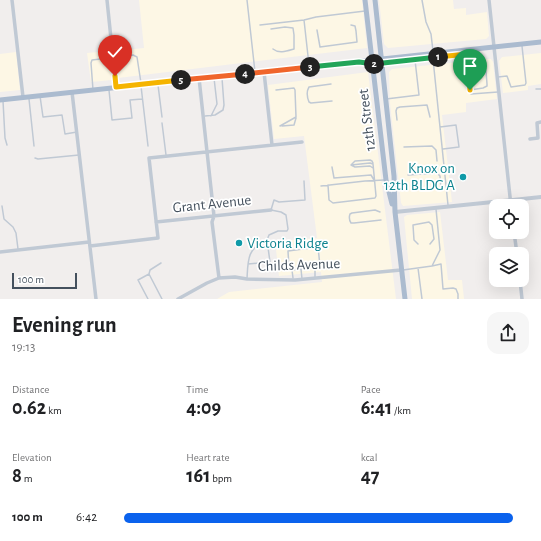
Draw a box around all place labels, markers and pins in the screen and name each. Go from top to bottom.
pin [98,35,132,76]
pin: 1 [428,47,448,67]
pin [453,49,487,90]
pin: 2 [364,54,384,74]
pin: 3 [300,57,320,77]
pin: 4 [235,64,255,84]
pin: 5 [171,70,191,90]
place label: Knox on 12th BLDG A [384,161,455,193]
marker: Knox on 12th BLDG A [458,172,468,182]
place label: Victoria Ridge [247,236,329,251]
marker: Victoria Ridge [234,238,244,248]

